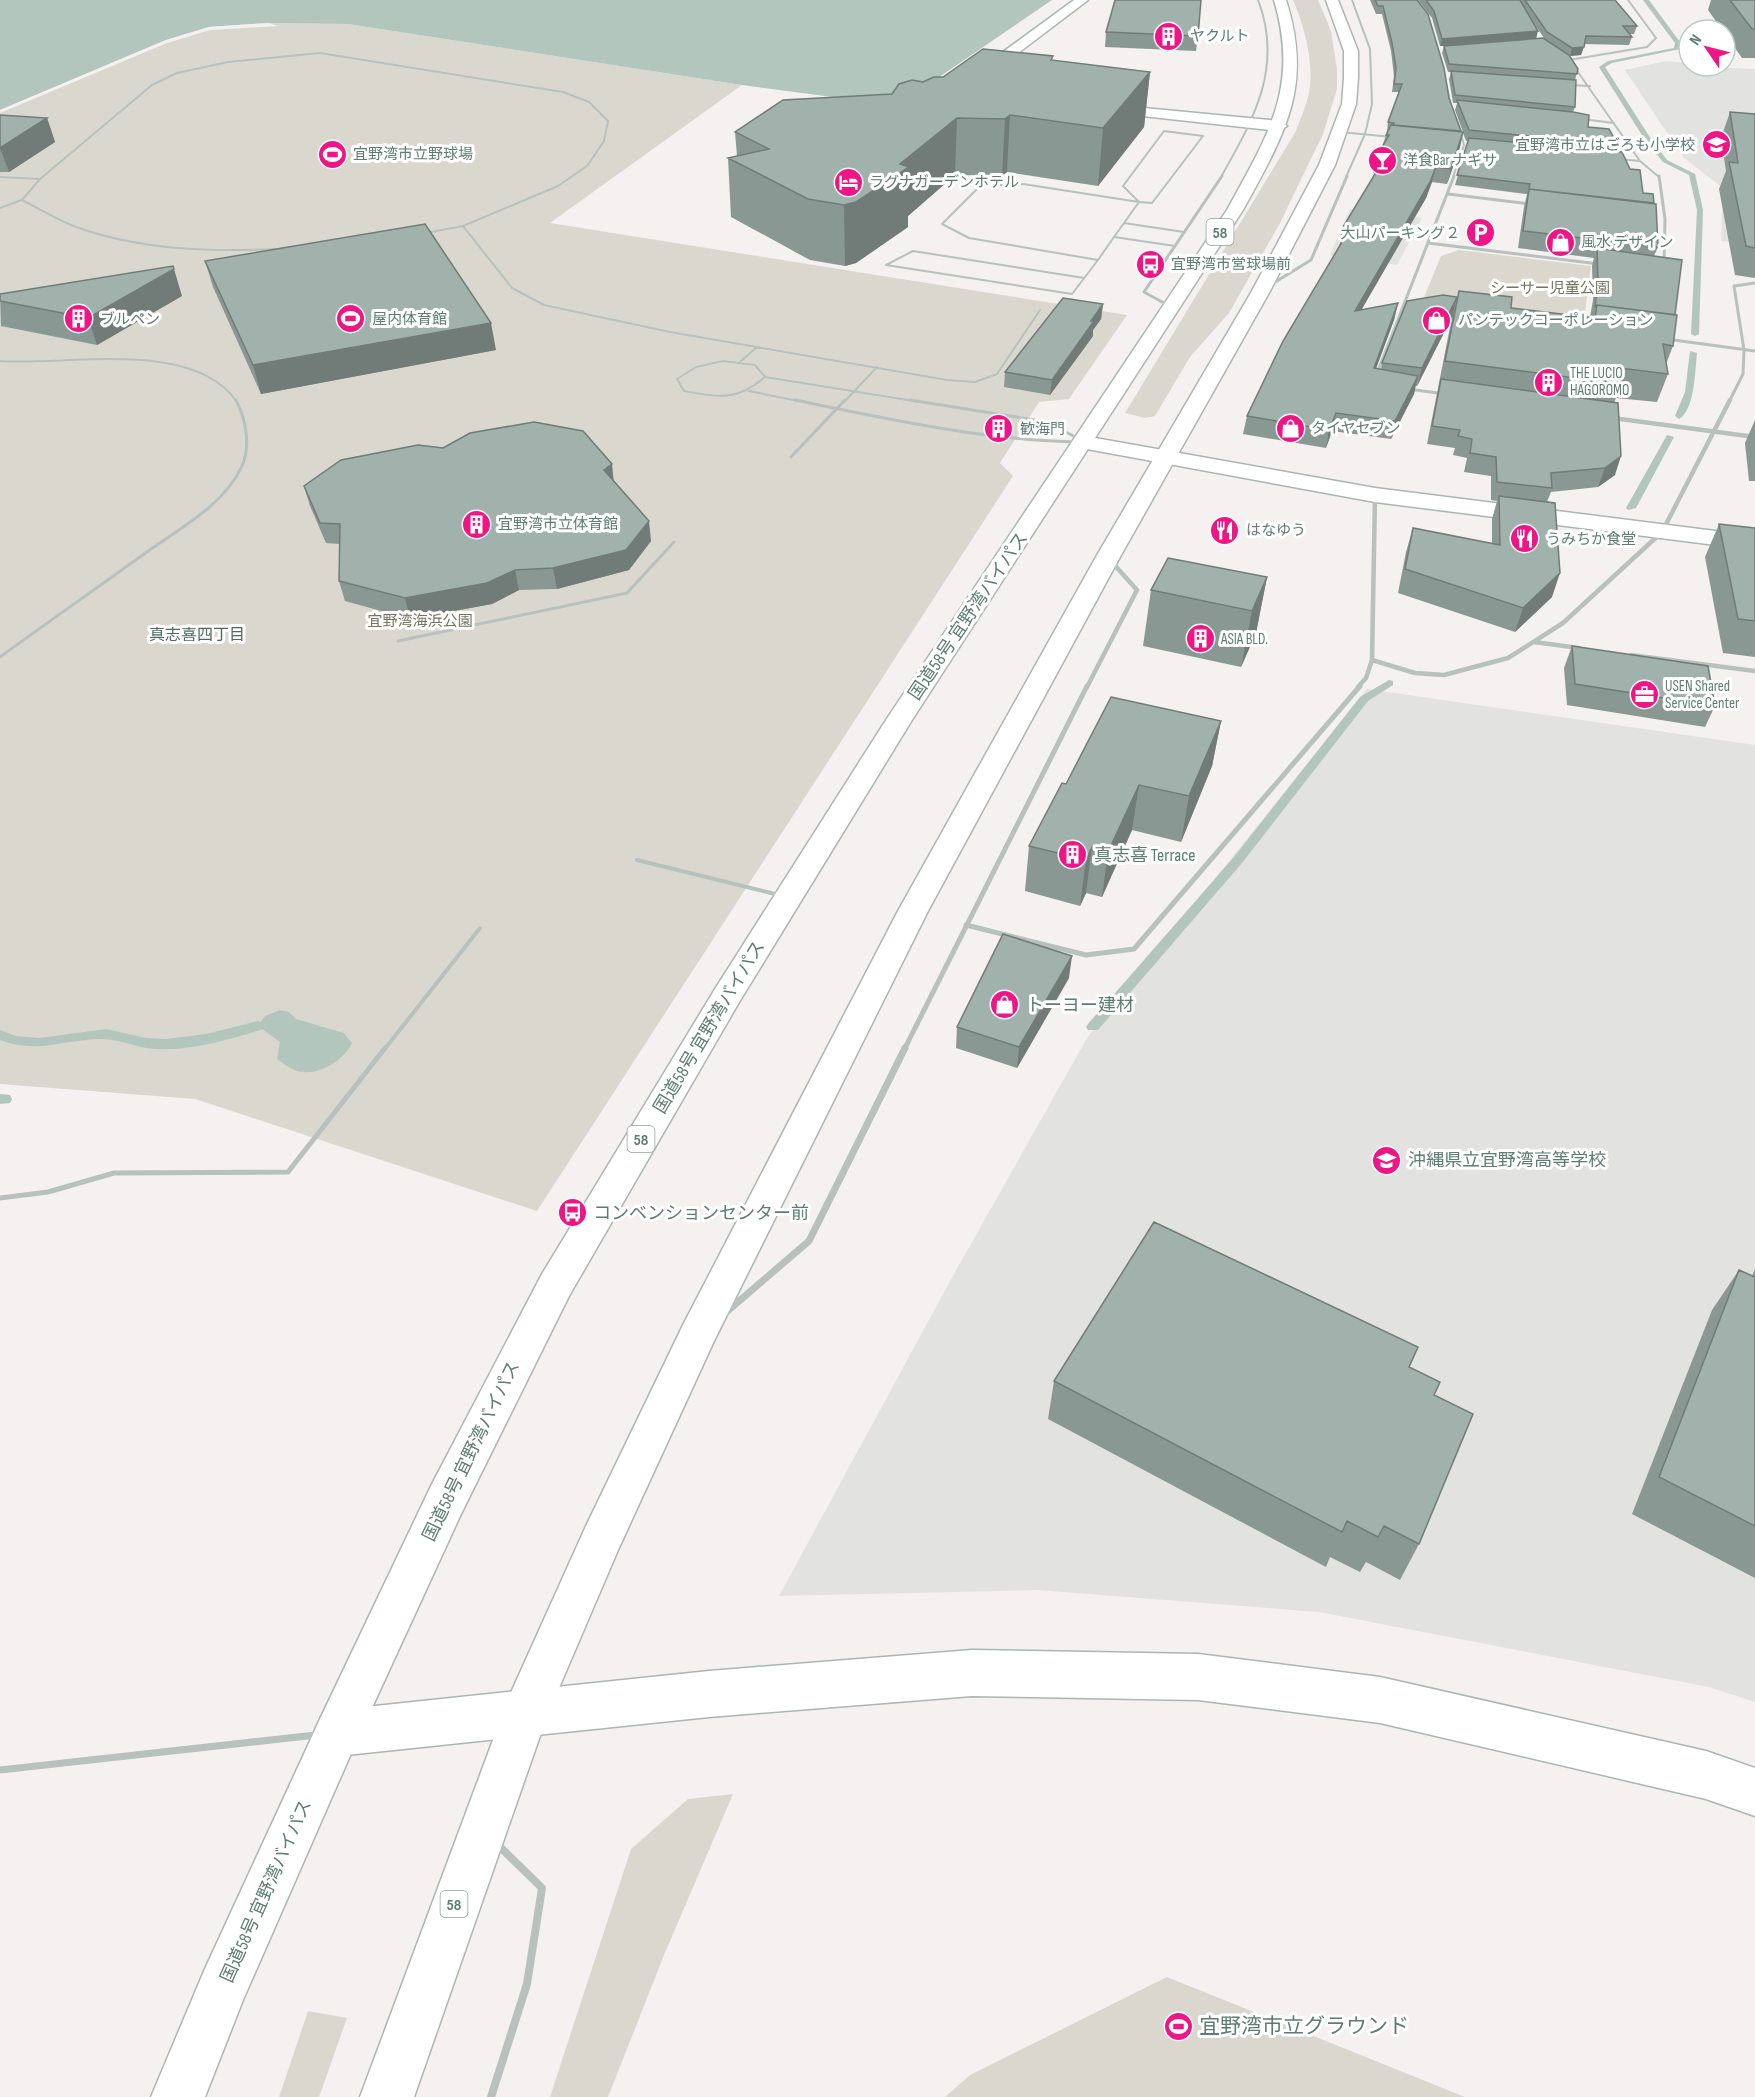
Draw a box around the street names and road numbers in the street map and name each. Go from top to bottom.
road number: 58 [1206,219,1234,245]
street label: 国道58号 宜野湾バイパス [904,528,1032,704]
street label: 国道58号 宜野湾バイパス [650,937,769,1117]
road number: 58 [628,1126,654,1152]
street label: 国道58号 宜野湾バイパス [419,1358,524,1545]
street label: 国道58号 宜野湾バイパス [217,1797,316,1986]
road number: 58 [440,1891,468,1917]

